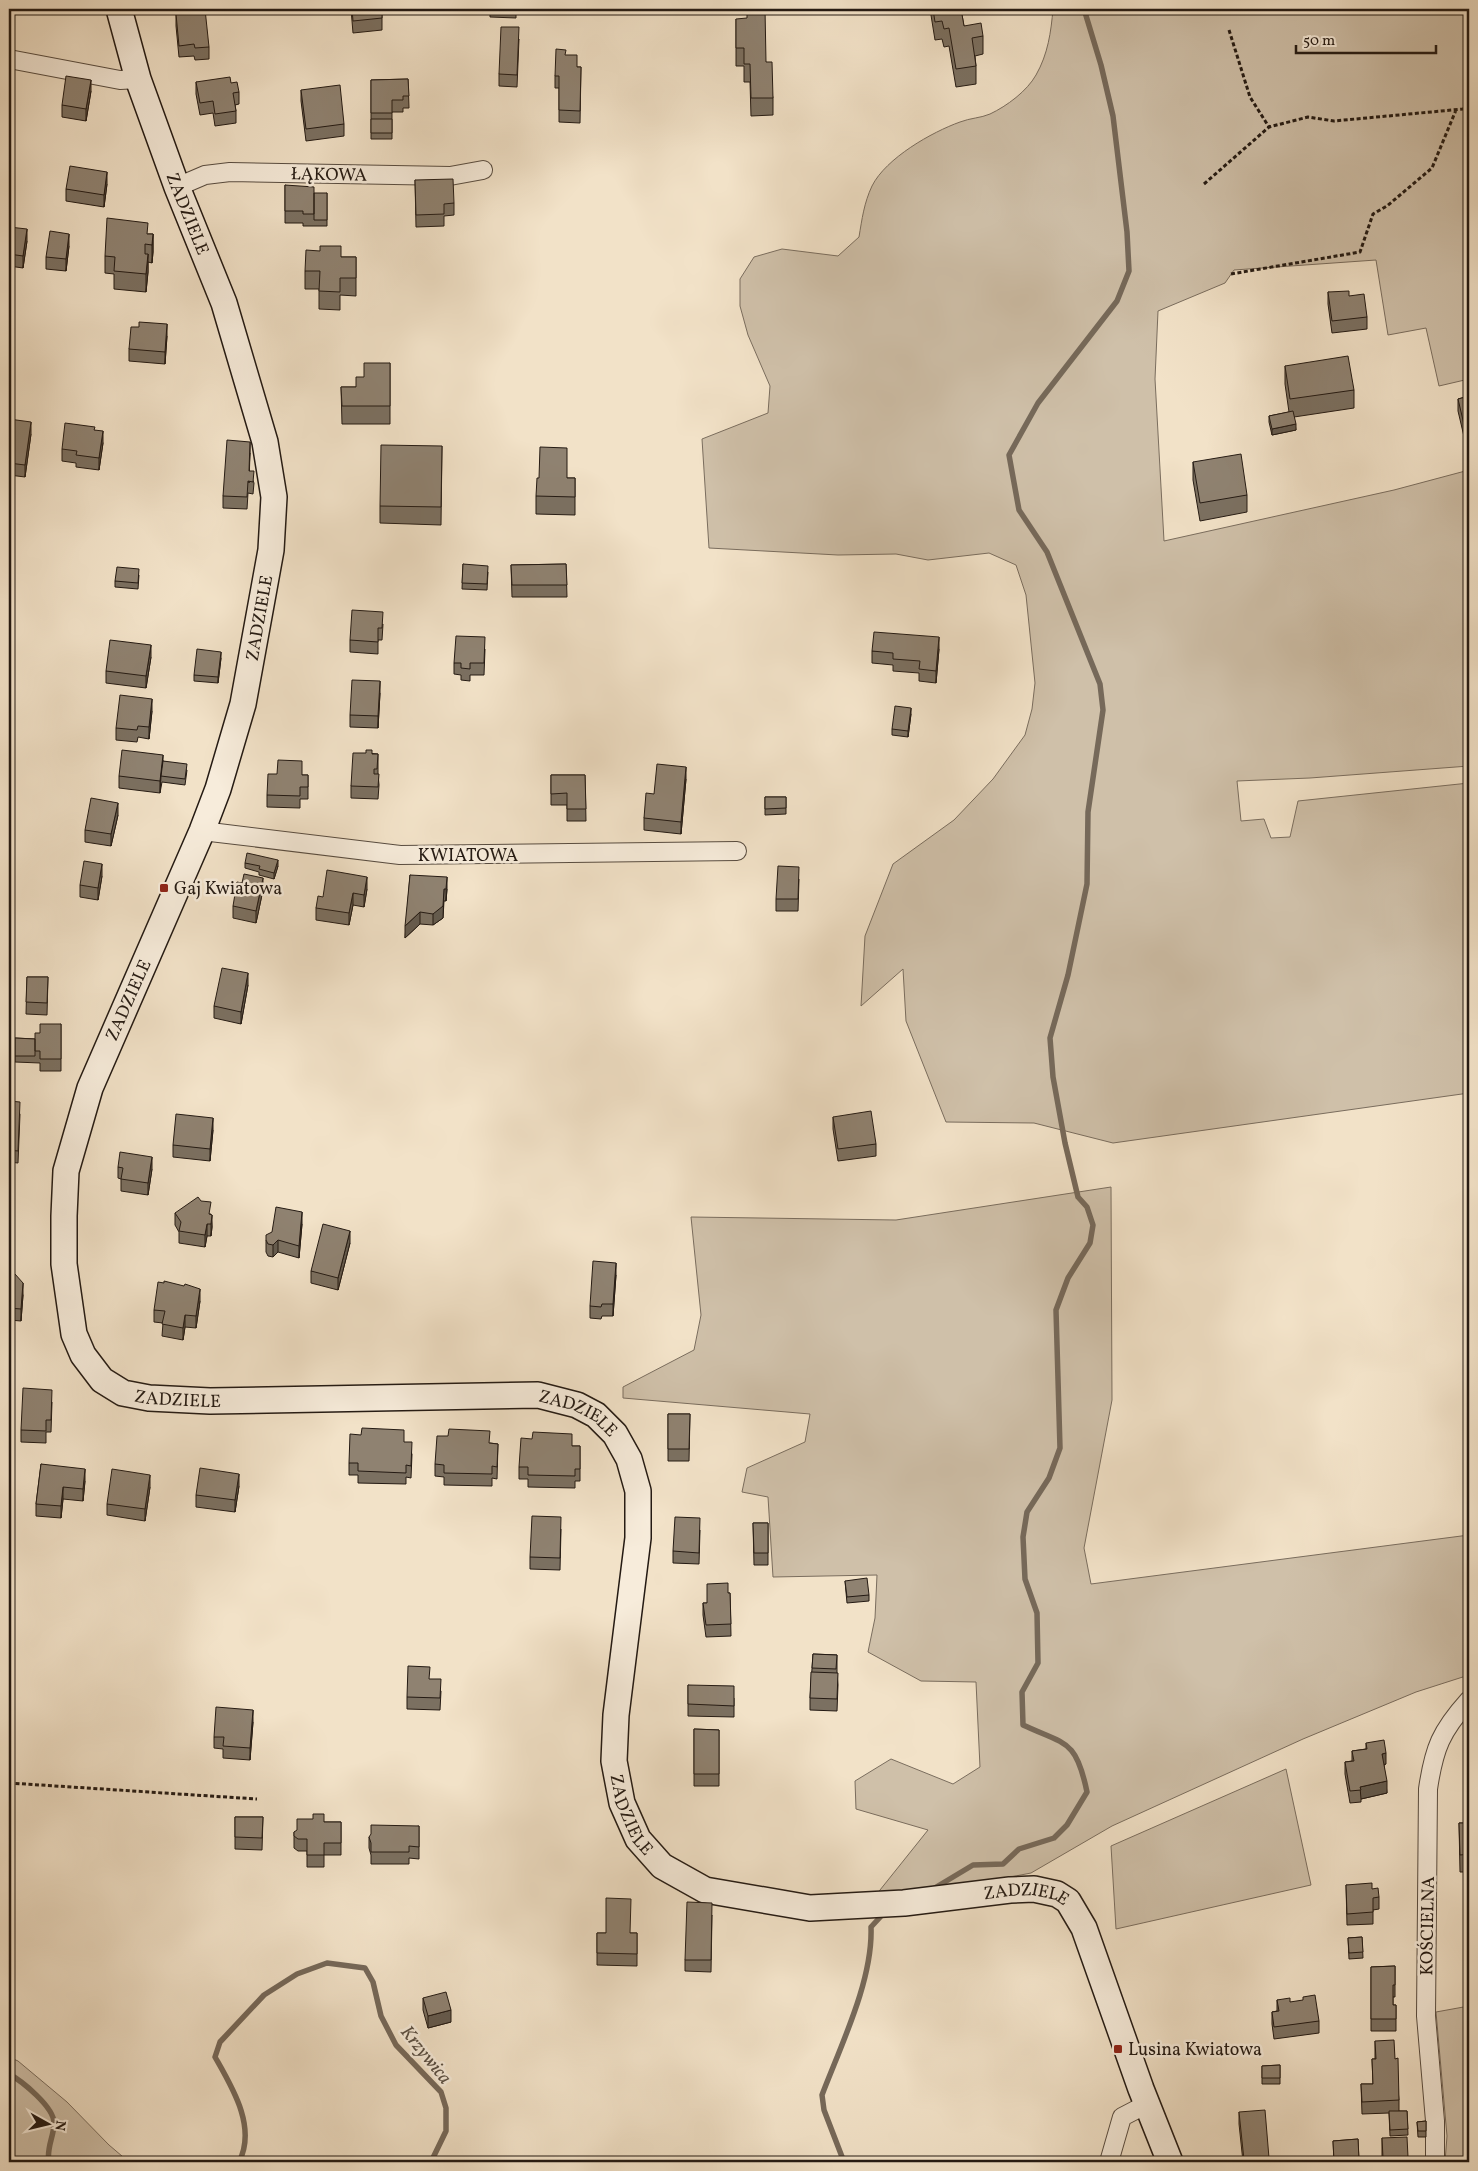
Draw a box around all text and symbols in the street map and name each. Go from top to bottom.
scale bar [1296,22,1436,54]
text: 50 m [1303,31,1335,52]
street label: ŁĄKOWA [291,162,368,189]
street label: ZADZIELE [159,169,214,259]
street label: ZADZIELE [241,573,280,663]
street label: KWIATOWA [418,844,518,869]
place label: Gaj Kwiatowa [174,877,282,902]
marker: Gaj Kwiatowa [158,882,170,894]
street label: ZADZIELE [100,956,158,1045]
street label: ZADZIELE [132,1384,221,1415]
street label: ZADZIELE [536,1385,622,1444]
street label: ZADZIELE [603,1772,658,1862]
street label: KOŚCIELNA [1415,1876,1442,1976]
street label: ZADZIELE [982,1878,1074,1913]
water label: Krzywica [394,2020,457,2090]
place label: Lusina Kwiatowa [1128,2038,1262,2063]
marker: Lusina Kwiatowa [1112,2043,1124,2055]
north arrow [22,2098,72,2148]
text: N [49,2119,70,2132]

